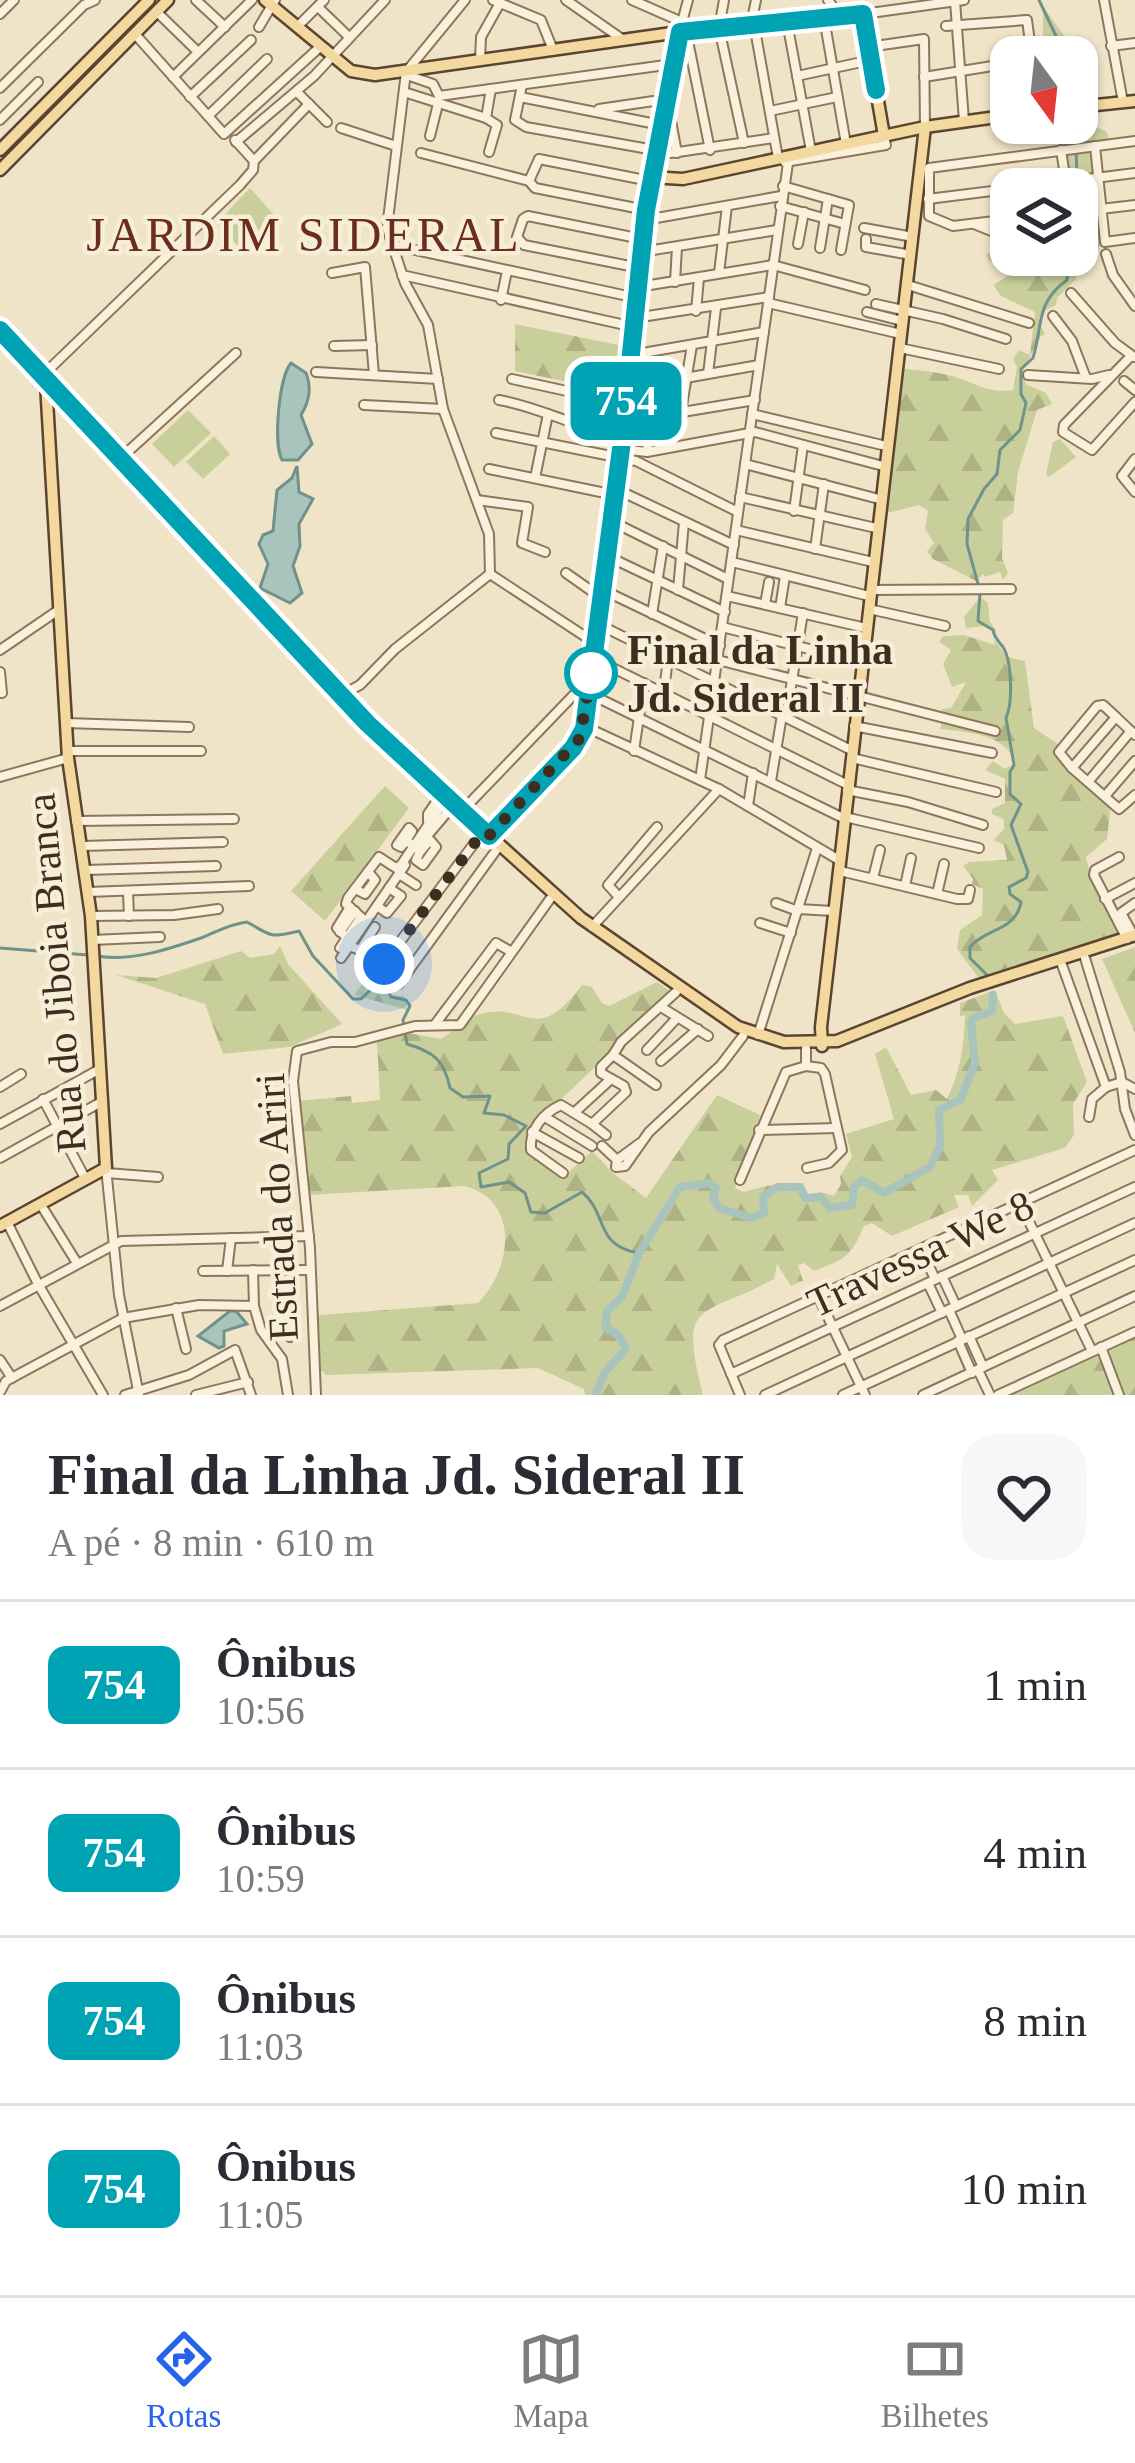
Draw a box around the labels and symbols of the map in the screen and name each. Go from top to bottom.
north arrow [990,36,1098,144]
district label: JARDIM SIDERAL [86,208,522,261]
line badge: 754 [557,362,695,440]
place label: Final da Linha Jd. Sideral II [627,627,893,721]
marker: Final da Linha Jd. Sideral II [566,648,616,698]
street label: Rua do Jiboia Branca [17,791,95,1154]
your location [354,934,414,994]
street label: Estrada do Ariri [247,1072,307,1342]
street label: Travessa We 8 [800,1182,1041,1326]

